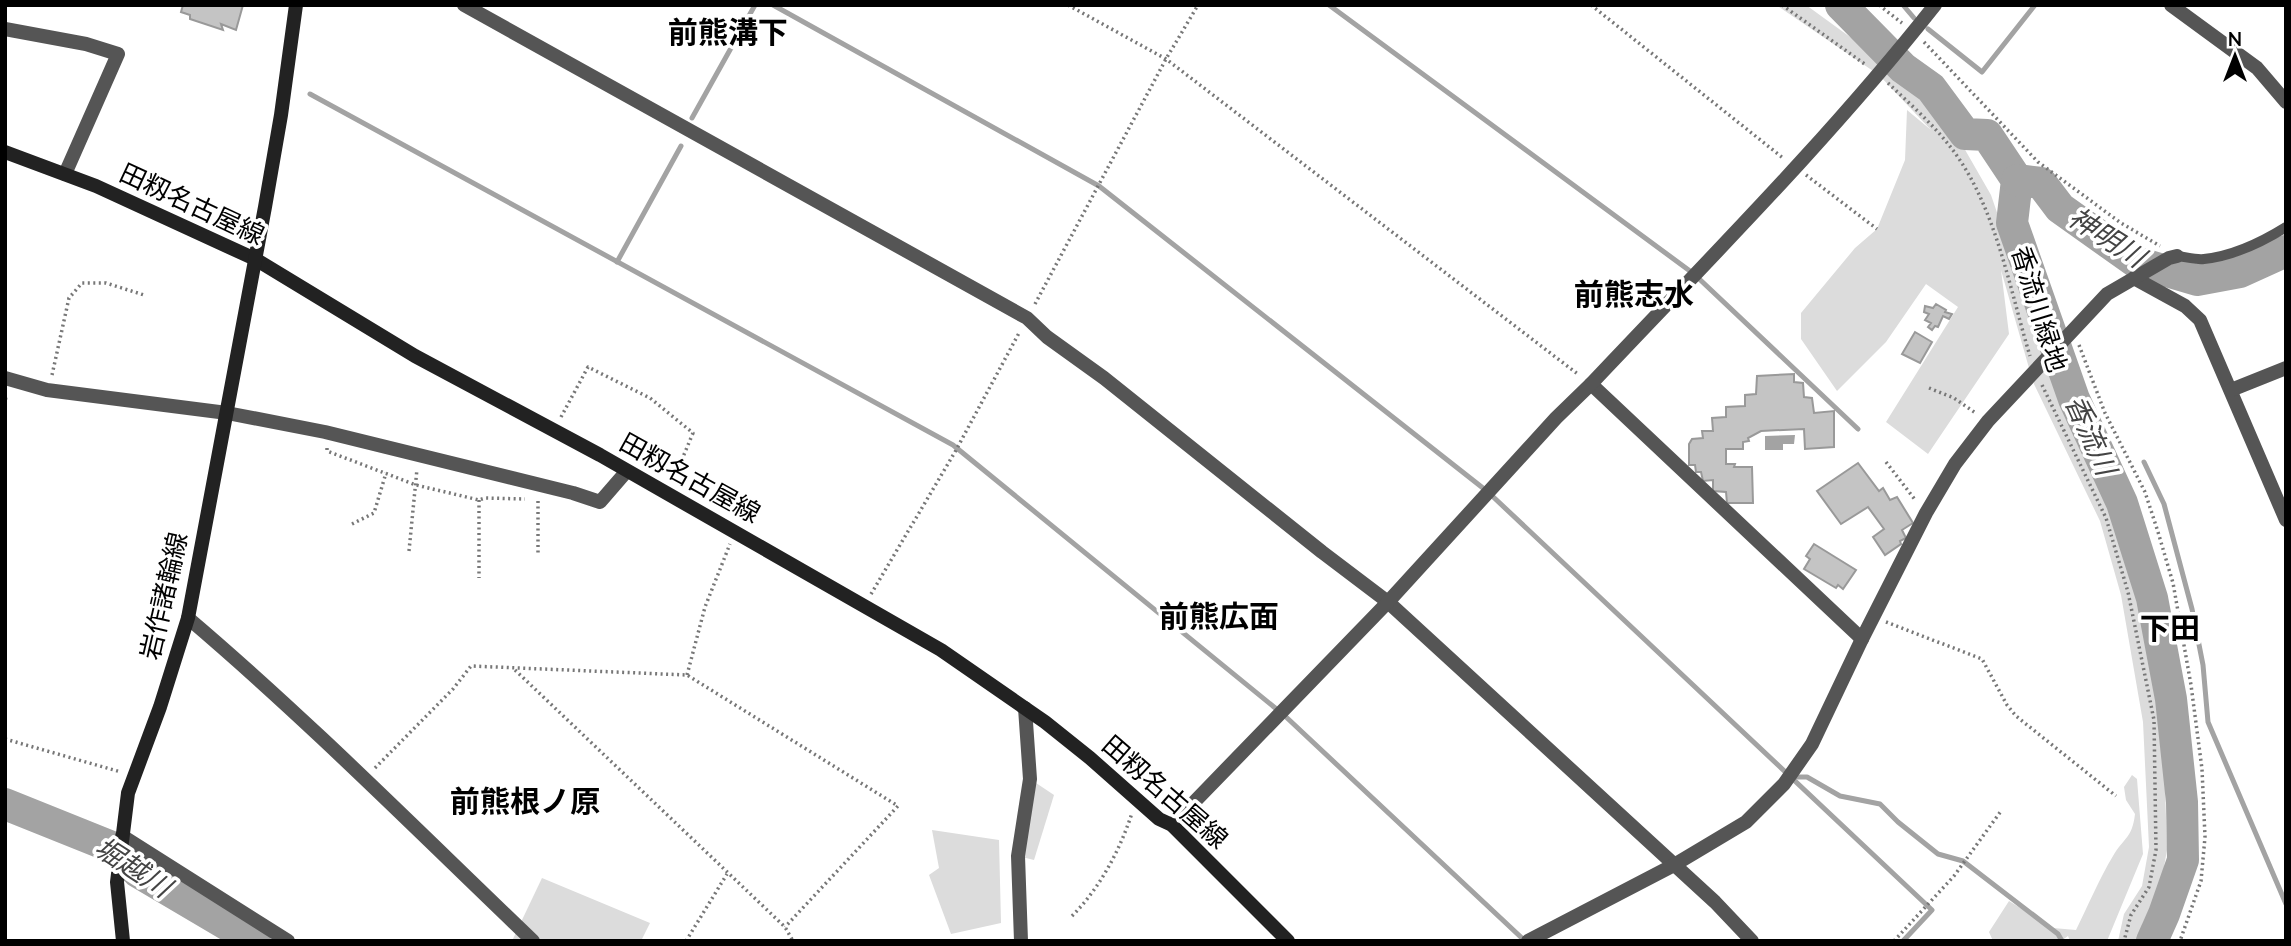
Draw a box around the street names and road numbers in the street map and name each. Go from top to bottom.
street label: 田籾名古屋線 [115,156,270,251]
street label: 香流川緑地 [2005,242,2074,376]
street label: 田籾名古屋線 [614,425,766,530]
street label: 岩作諸輪線 [133,529,194,663]
street label: 田籾名古屋線 [1096,728,1235,855]

